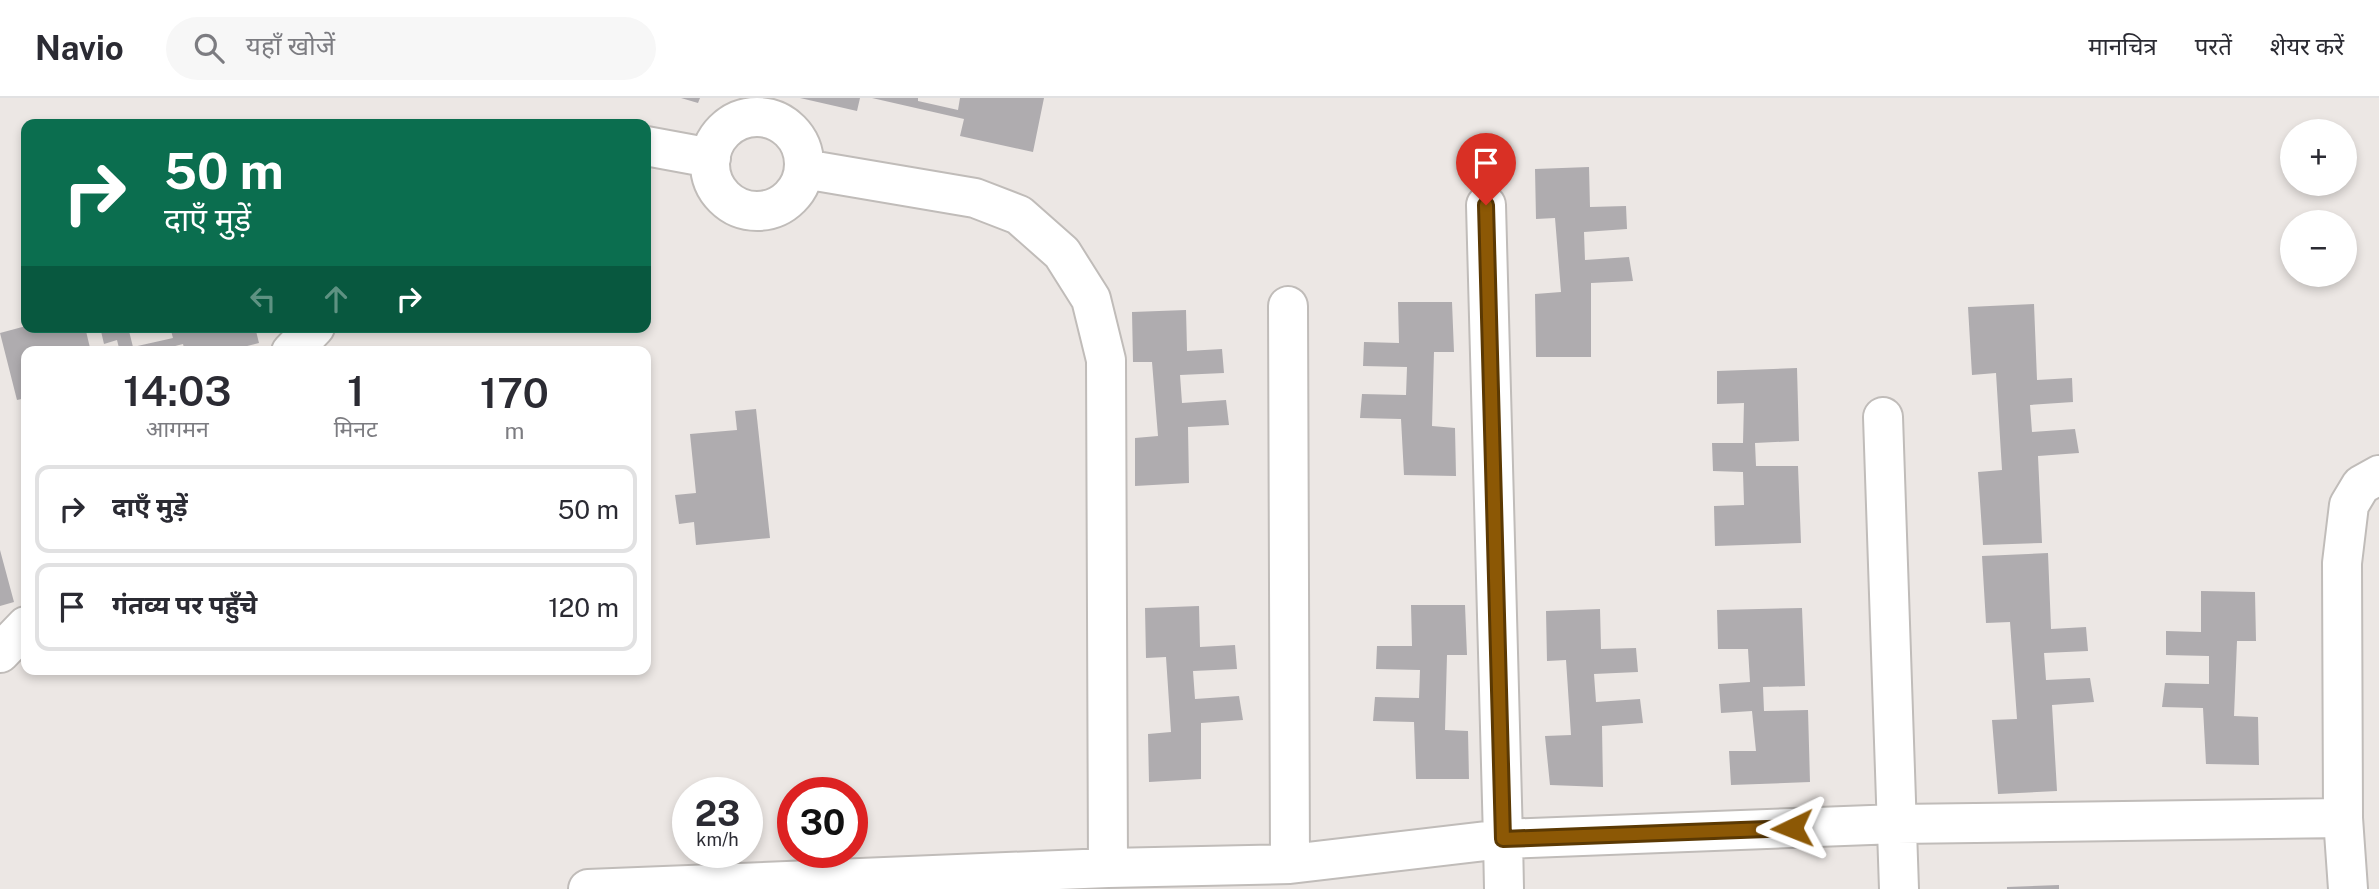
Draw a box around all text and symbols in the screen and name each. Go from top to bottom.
search box [166,17,656,80]
text: Navio [35,29,124,67]
icon: search [190,29,228,67]
text: यहाँ खोजें [246,30,335,61]
text: मानचित्र [2088,32,2157,60]
text: परतें [2195,32,2232,60]
text: शेयर करें [2270,32,2344,60]
map controls [2280,119,2357,287]
button: + [2280,119,2357,196]
pin [1456,133,1516,205]
text: 50 m [164,142,284,200]
icon: arrive [1467,144,1505,182]
icon: right [49,147,140,238]
text: दाएँ मुड़ें [164,201,251,238]
button: − [2280,210,2357,287]
icon: left [244,280,282,318]
icon: ahead [317,280,355,318]
icon: right [390,280,428,318]
text: 14:03 [123,366,232,415]
text: 1 [347,366,364,415]
text: 170 [480,368,549,417]
text: आगमन [146,415,209,442]
text: मिनट [334,415,378,442]
text: m [504,417,524,444]
icon: right [53,490,91,528]
text: दाएँ मुड़ें [112,491,188,522]
text: 50 m [558,494,619,525]
icon: arrive [53,588,91,626]
text: गंतव्य पर पहुँचे [112,589,257,620]
text: 120 m [548,592,619,623]
speed limit sign: 30 [777,777,868,868]
position arrow [1755,791,1829,865]
text: 23 [695,793,740,834]
text: km/h [696,829,739,850]

